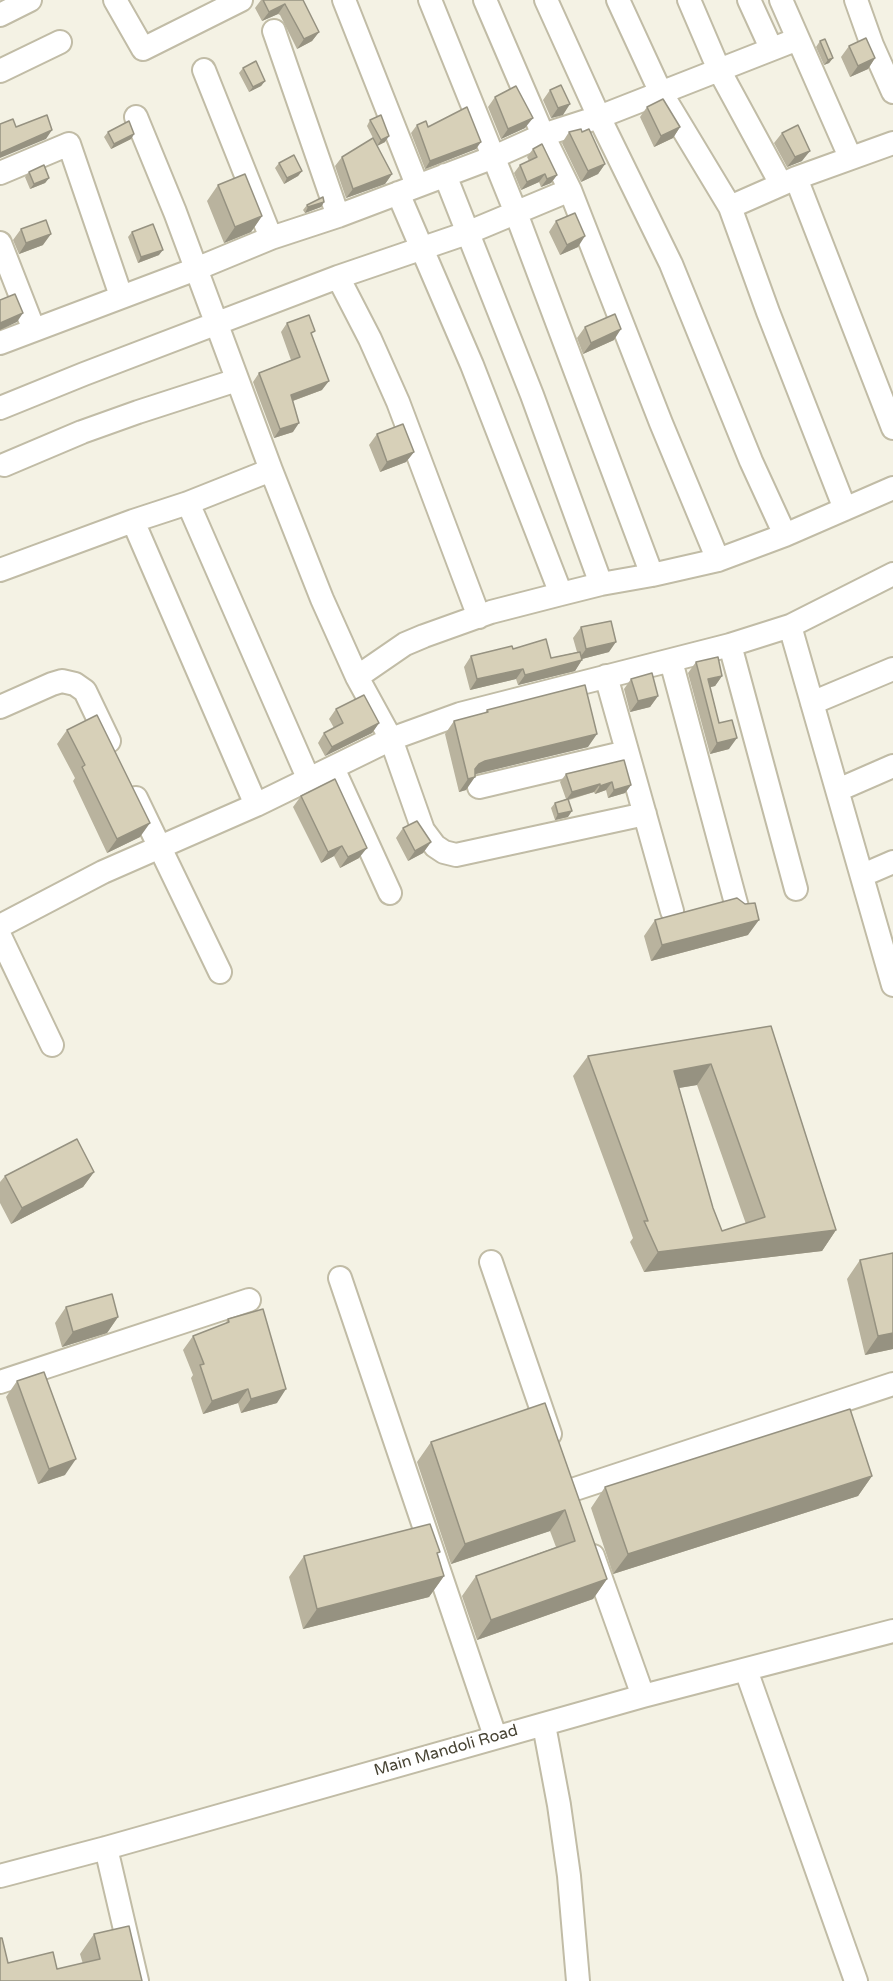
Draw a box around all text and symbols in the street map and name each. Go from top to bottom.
street label: Main Mandoli Road [372,1721,520,1781]

